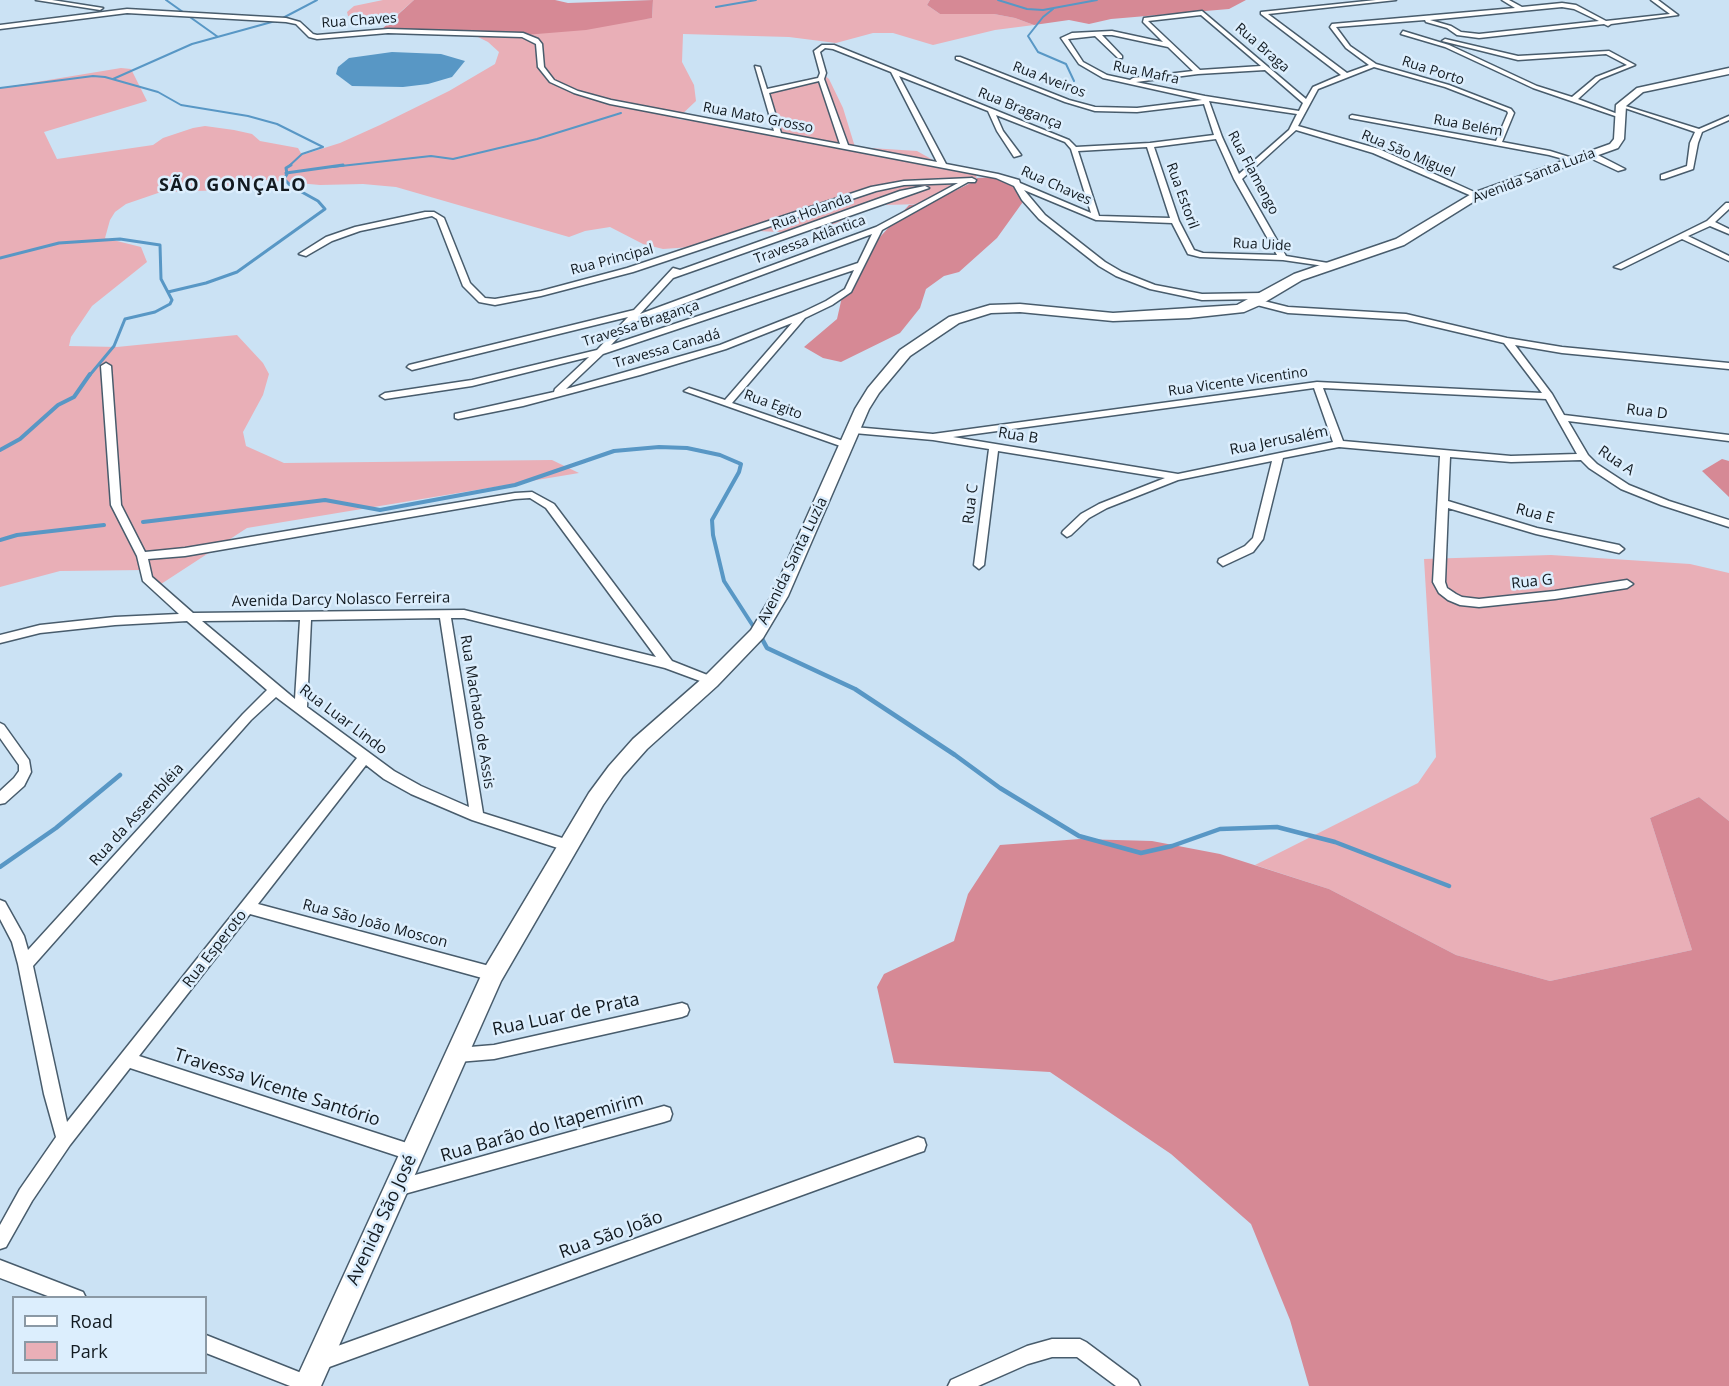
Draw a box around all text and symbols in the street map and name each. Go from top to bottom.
street label: Rua Chaves [321,10,397,32]
street label: Rua Braga [1231,20,1293,76]
street label: Rua Porto [1400,53,1466,89]
street label: Rua Aveiros [1010,58,1088,102]
street label: Rua Mafra [1111,58,1181,88]
street label: Rua Bragança [975,84,1065,134]
street label: Rua Mato Grosso [701,99,815,137]
street label: Rua Belém [1432,112,1504,140]
street label: Rua São Miguel [1359,127,1457,181]
street label: Rua Flamengo [1224,128,1282,218]
street label: Avenida Santa Luzia [1470,145,1598,207]
street label: Rua Estoril [1162,161,1202,231]
street label: Rua Chaves [1018,163,1094,209]
district label: SÃO GONÇALO [159,175,307,197]
street label: Rua Holanda [770,190,854,234]
street label: Travessa Atlântica [752,212,868,268]
street label: Rua Uide [1232,235,1292,255]
street label: Rua Principal [569,241,655,279]
street label: Travessa Bragança [580,297,702,351]
street label: Travessa Canadá [612,326,722,372]
street label: Rua Vicente Vicentino [1167,364,1309,400]
street label: Rua Egito [741,387,805,423]
street label: Rua D [1625,401,1669,423]
street label: Rua Jerusalém [1228,423,1330,459]
street label: Rua B [997,424,1039,448]
street label: Rua A [1594,442,1638,480]
street label: Rua C [960,483,982,525]
street label: Avenida Santa Luzia [754,494,832,628]
street label: Rua E [1514,500,1556,528]
street label: Rua G [1510,571,1554,593]
street label: Avenida Darcy Nolasco Ferreira [232,589,450,611]
street label: Rua Machado de Assis [456,634,498,790]
street label: Rua Luar Lindo [296,681,390,759]
street label: Rua da Assembléia [86,760,188,870]
street label: Rua São João Moscon [300,896,450,952]
street label: Rua Esperoto [179,907,251,991]
street label: Rua Luar de Prata [491,989,641,1041]
street label: Travessa Vicente Santório [171,1044,383,1132]
street label: Rua Barão do Itapemirim [438,1089,646,1167]
street label: Avenida São José [342,1151,422,1289]
street label: Rua São João [556,1206,666,1264]
legend [12,1296,207,1374]
text: Road [70,1309,113,1333]
text: Park [70,1339,108,1363]

